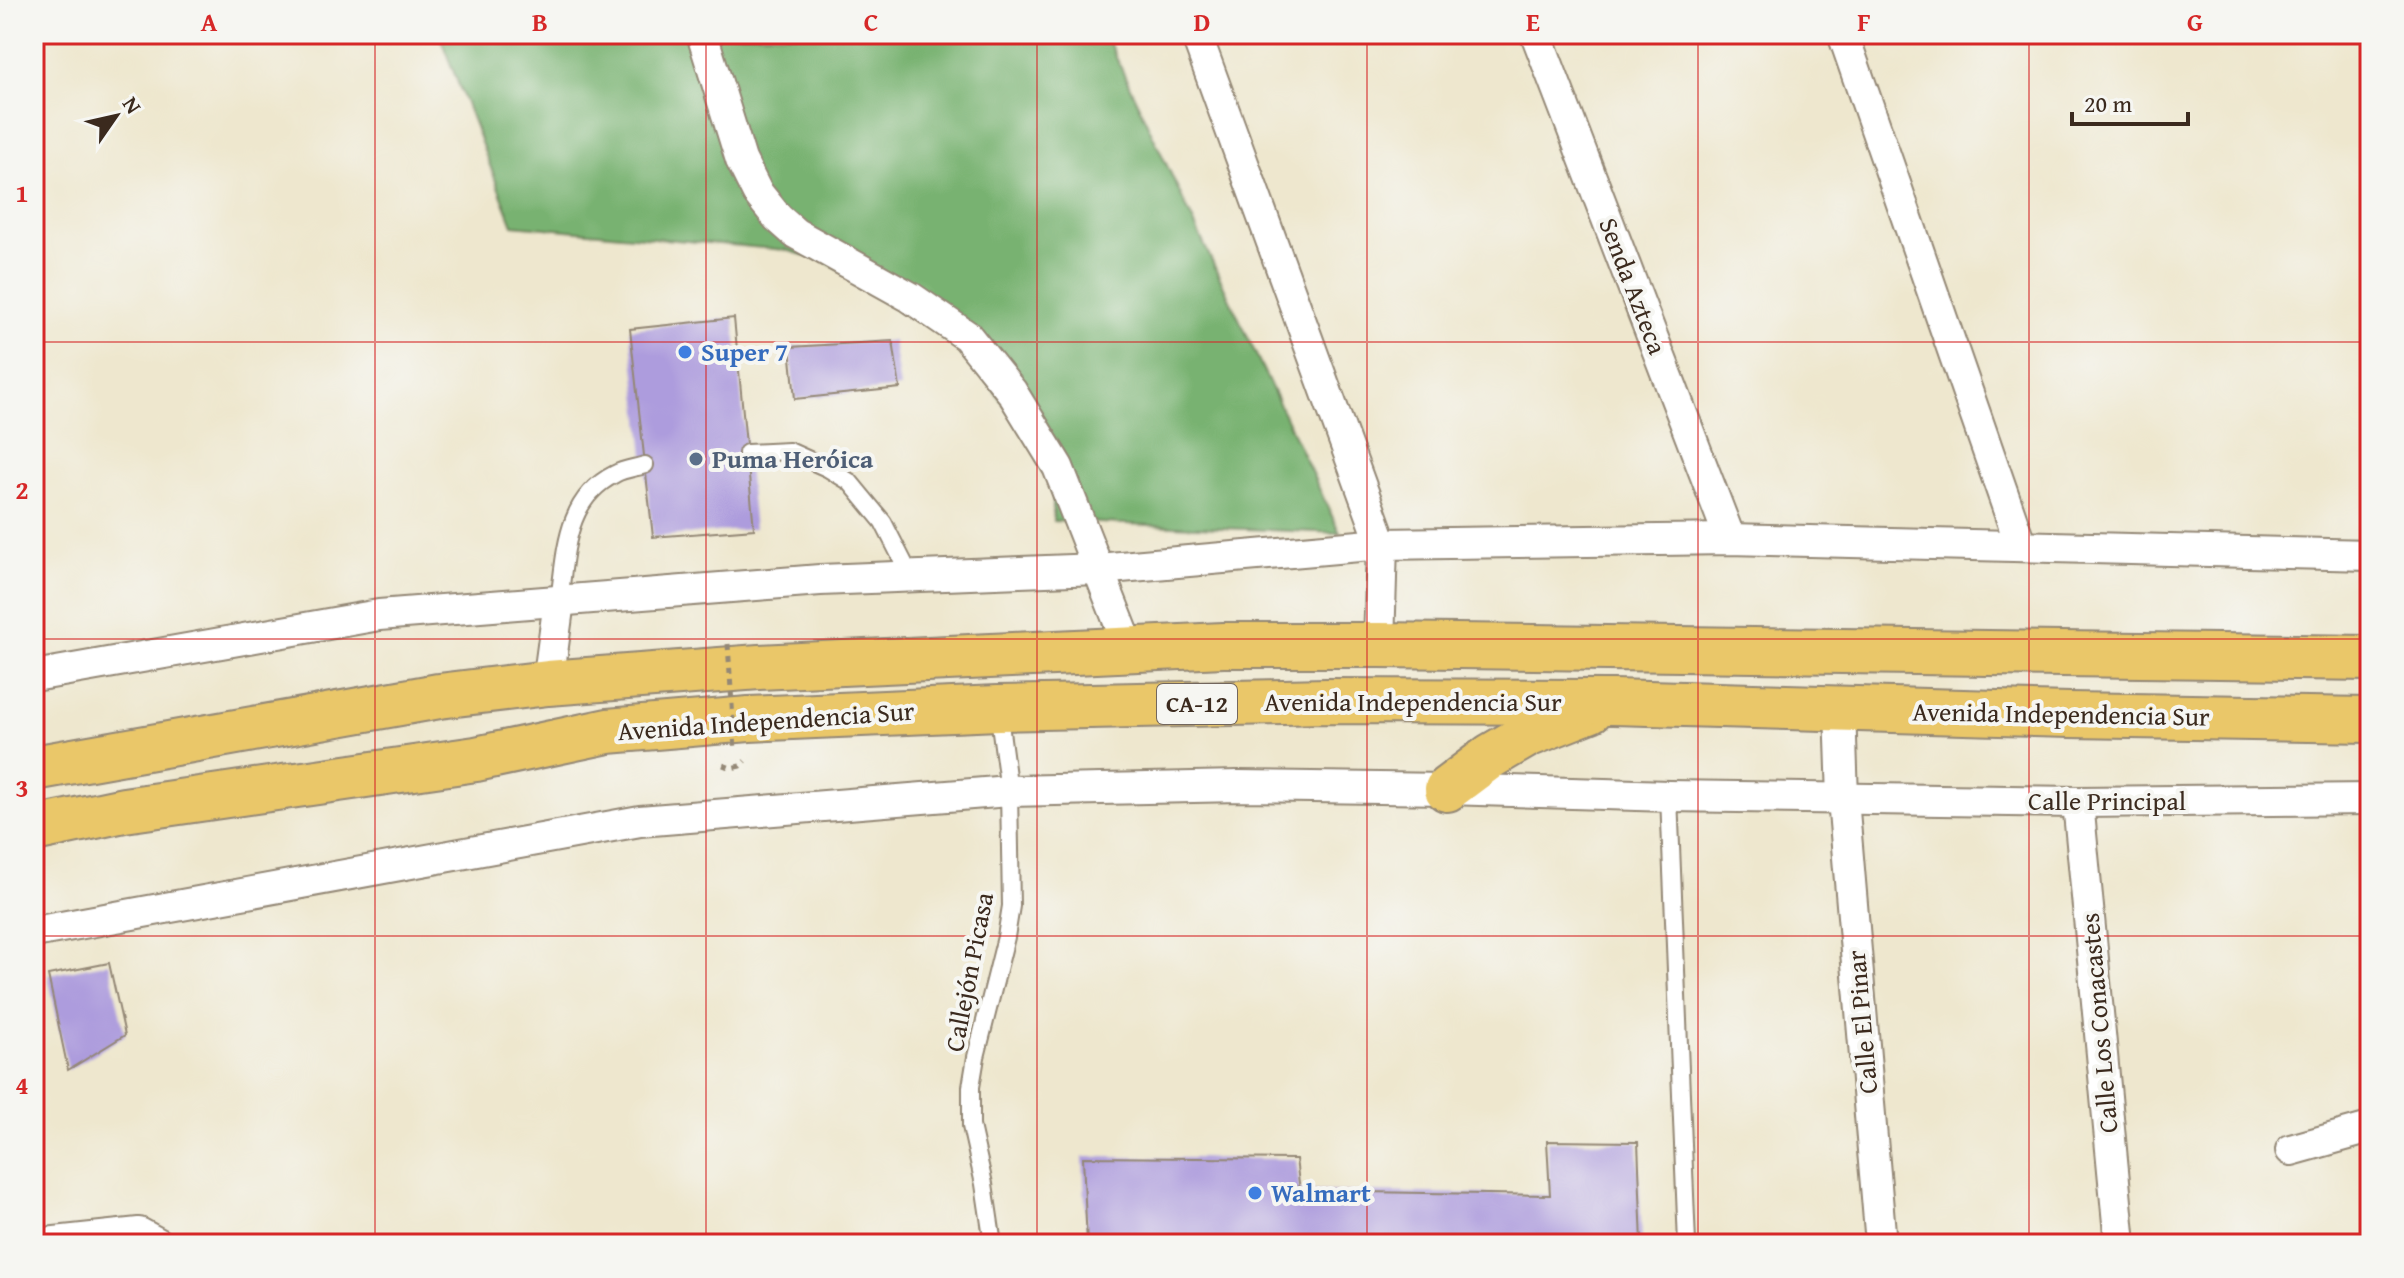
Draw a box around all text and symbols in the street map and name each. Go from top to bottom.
text: A [201,2,218,41]
text: B [532,2,548,41]
text: C [864,2,878,41]
text: D [1194,2,1210,41]
text: E [1526,2,1540,41]
text: F [1857,2,1871,41]
text: G [2187,2,2203,41]
north arrow [76,76,156,156]
scale bar [2072,76,2188,126]
text: 20 m [2084,86,2132,121]
text: N [115,90,150,120]
text: 1 [15,173,29,212]
street label: Senda Azteca [1590,212,1678,361]
place label: Super 7 [701,332,788,371]
marker: Super 7 [676,343,694,361]
place label: Puma Heróica [712,439,874,478]
marker: Puma Heróica [687,450,705,468]
text: 2 [15,470,29,509]
street label: Avenida Independencia Sur [1264,682,1562,721]
road number: CA-12 [1157,684,1237,724]
street label: Avenida Independencia Sur [616,691,916,750]
street label: Avenida Independencia Sur [1912,691,2210,736]
text: 3 [15,768,29,807]
street label: Calle Principal [2028,781,2186,820]
street label: Callejón Picasa [934,888,1003,1055]
street label: Calle Los Conacastes [2069,911,2128,1135]
street label: Calle El Pinar [1836,948,1887,1095]
text: 4 [15,1065,29,1104]
place label: Walmart [1271,1173,1371,1212]
marker: Walmart [1246,1184,1264,1202]

